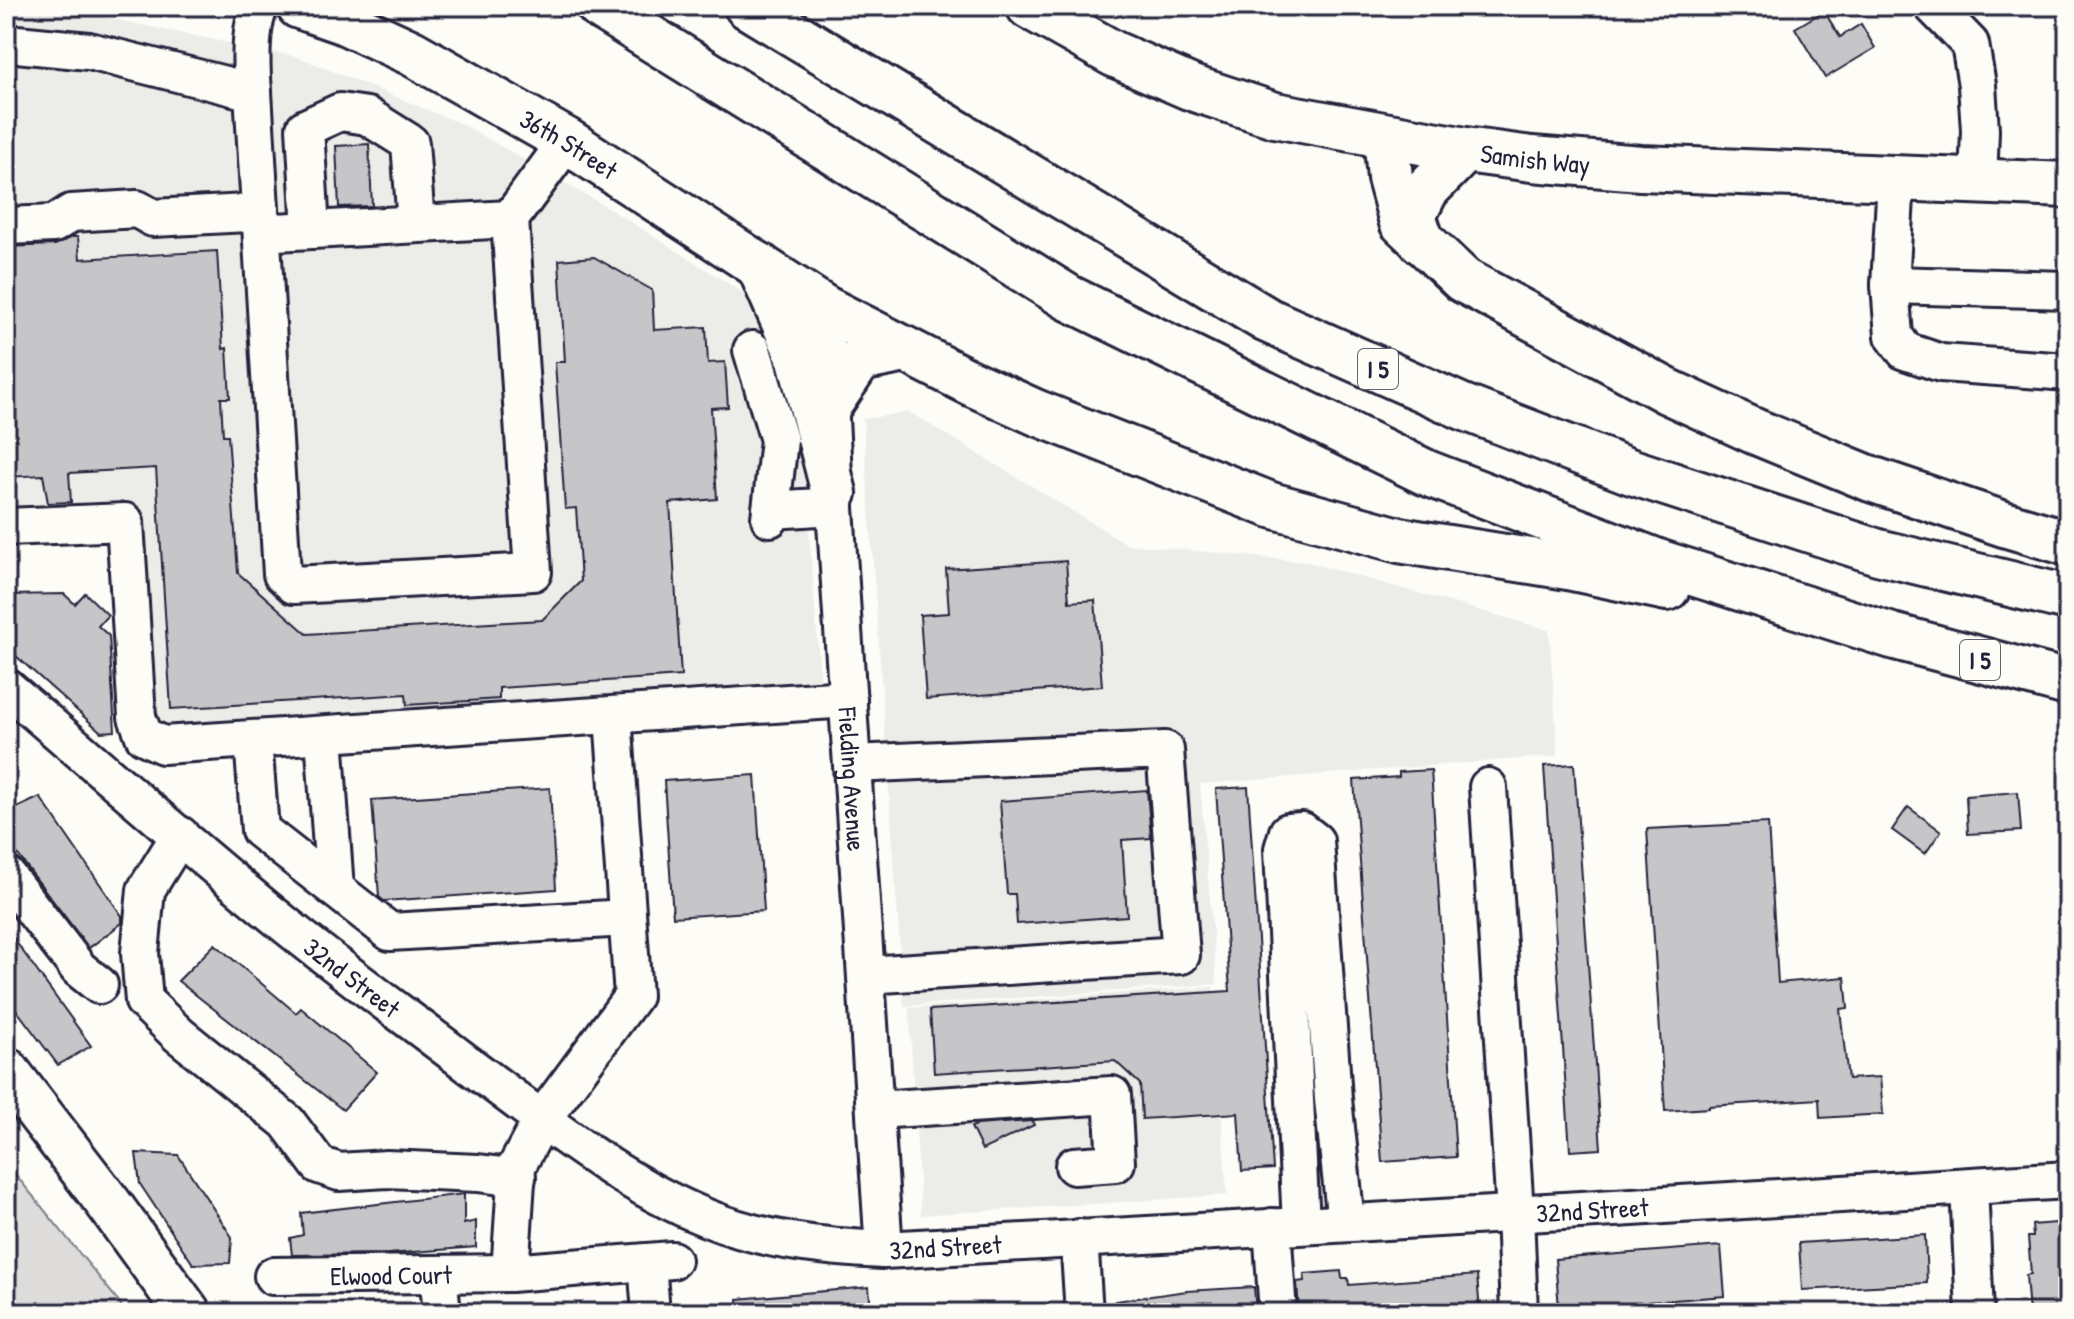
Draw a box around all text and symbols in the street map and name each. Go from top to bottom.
street label: 36th Street [514,101,626,188]
street label: Samish Way [1478,135,1591,181]
road number: I 5 [1358,349,1398,389]
road number: I 5 [1960,640,2000,680]
street label: Fielding Avenue [831,705,875,852]
street label: 32nd Street [297,929,409,1026]
street label: 32nd Street [1535,1188,1651,1230]
street label: 32nd Street [888,1226,1004,1267]
street label: Elwood Court [330,1256,453,1293]

